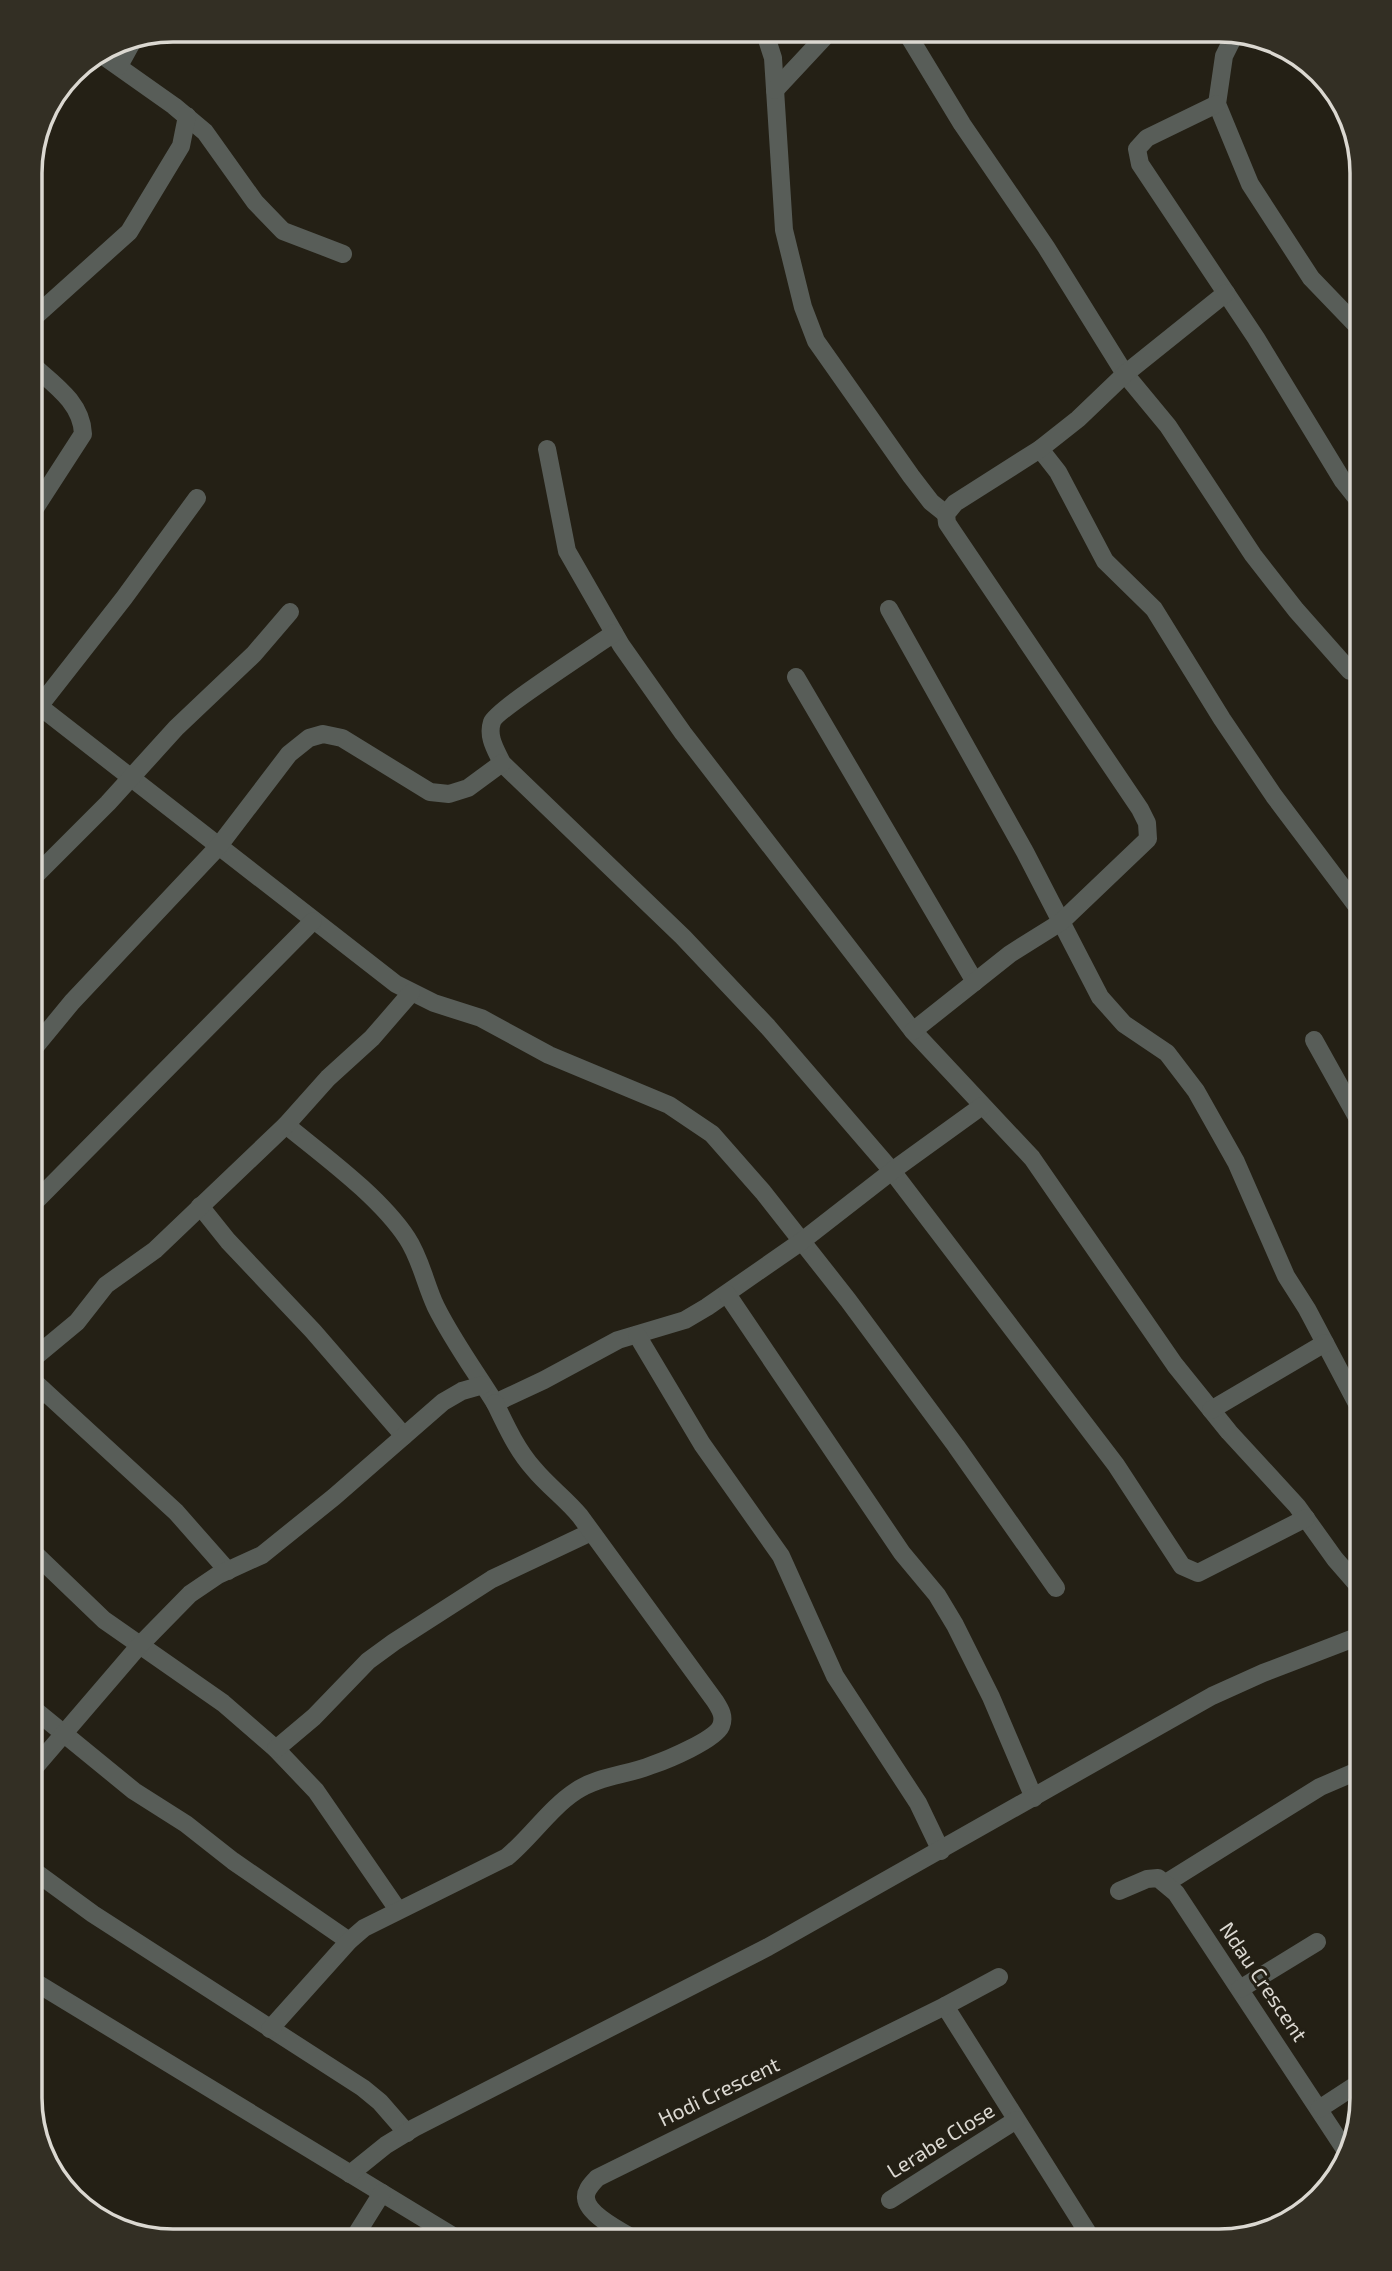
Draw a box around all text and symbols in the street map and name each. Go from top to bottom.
street label: Ndau Crescent [1215,1917,1313,2046]
street label: Hodi Crescent [654,2051,783,2131]
street label: Lerabe Close [882,2097,999,2183]

